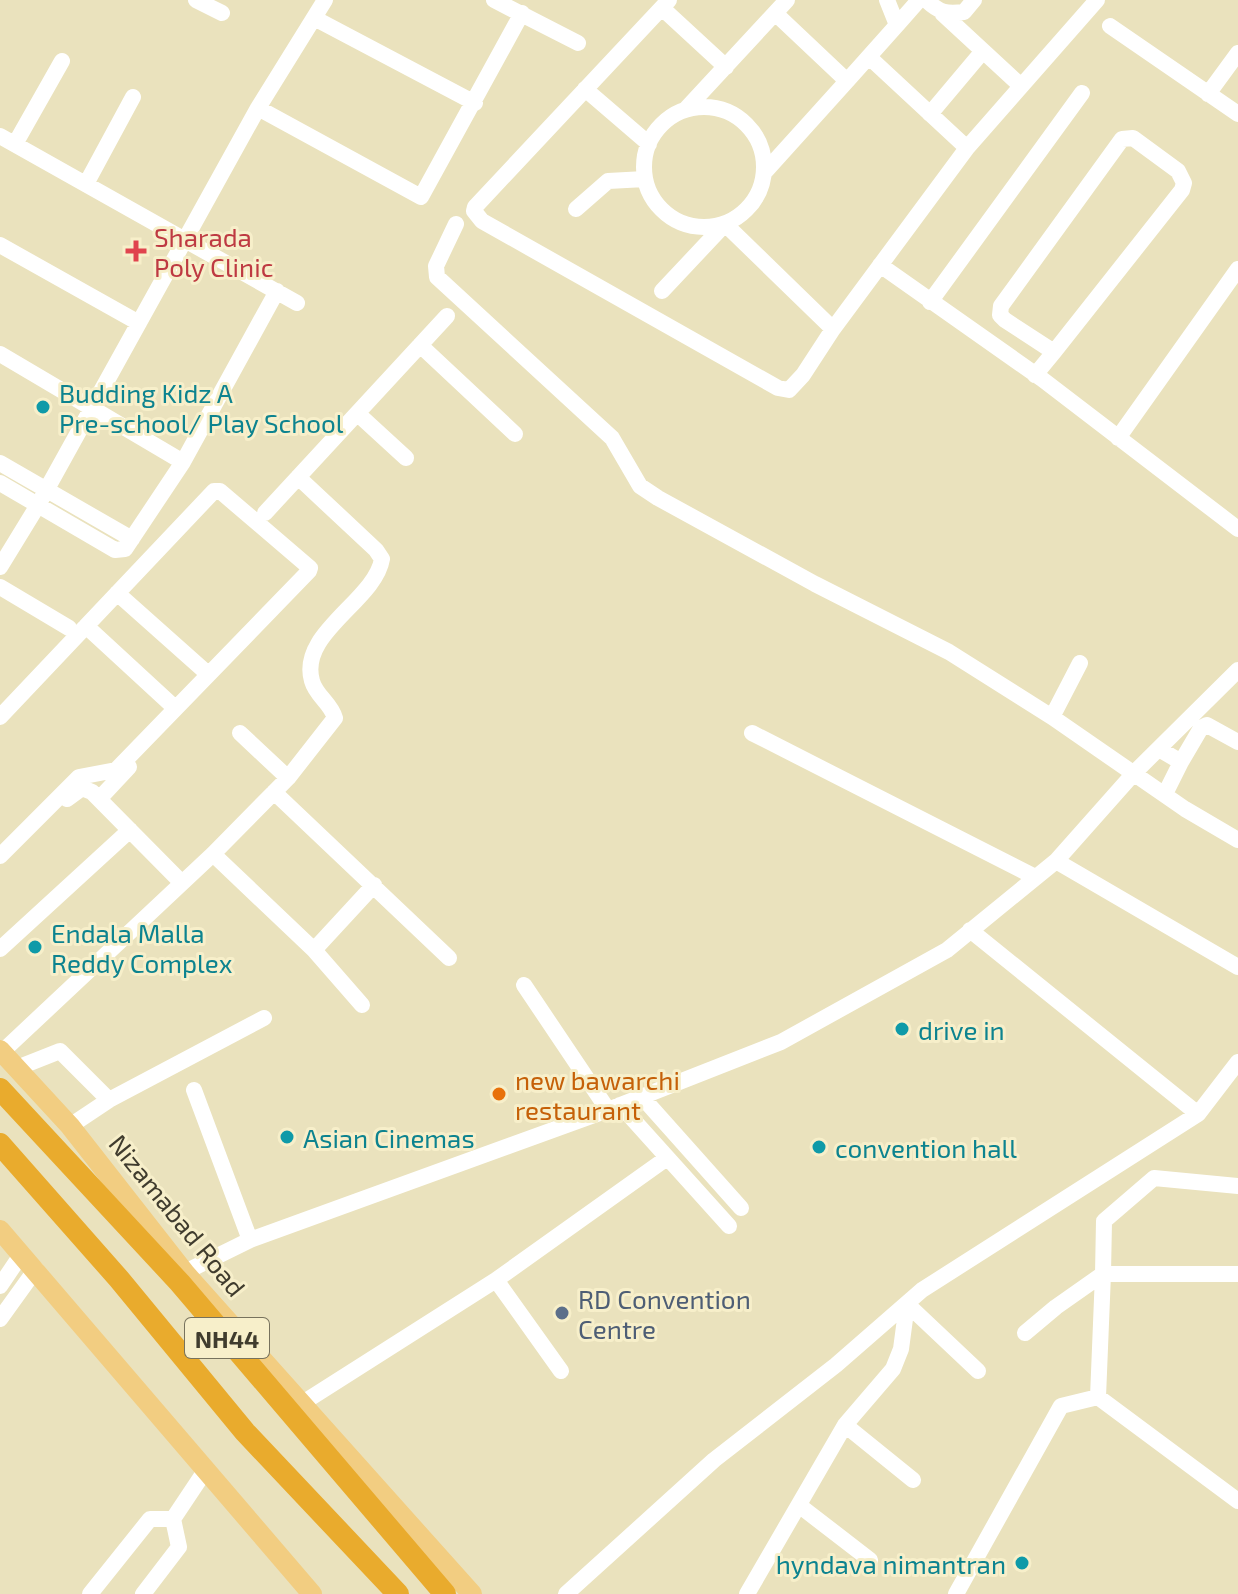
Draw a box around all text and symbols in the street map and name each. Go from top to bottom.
place label: Sharada Poly Clinic [154,221,273,282]
marker: Sharada Poly Clinic [125,240,147,262]
place label: Budding Kidz A Pre-school/ Play School [59,377,344,438]
marker: Budding Kidz A Pre-school/ Play School [34,398,52,416]
place label: Endala Malla Reddy Complex [51,917,233,978]
marker: Endala Malla Reddy Complex [26,938,44,956]
place label: drive in [918,1014,1005,1045]
marker: drive in [893,1020,911,1038]
place label: new bawarchi restaurant [515,1064,680,1125]
marker: new bawarchi restaurant [490,1085,508,1103]
place label: Asian Cinemas [303,1122,475,1153]
street label: Nizamabad Road [103,1128,253,1302]
marker: Asian Cinemas [278,1128,296,1146]
place label: convention hall [835,1132,1017,1163]
marker: convention hall [810,1138,828,1156]
place label: RD Convention Centre [578,1283,751,1344]
marker: RD Convention Centre [553,1304,571,1322]
road number: NH44 [185,1318,269,1358]
place label: hyndava nimantran [776,1548,1006,1579]
marker: hyndava nimantran [1013,1554,1031,1572]

